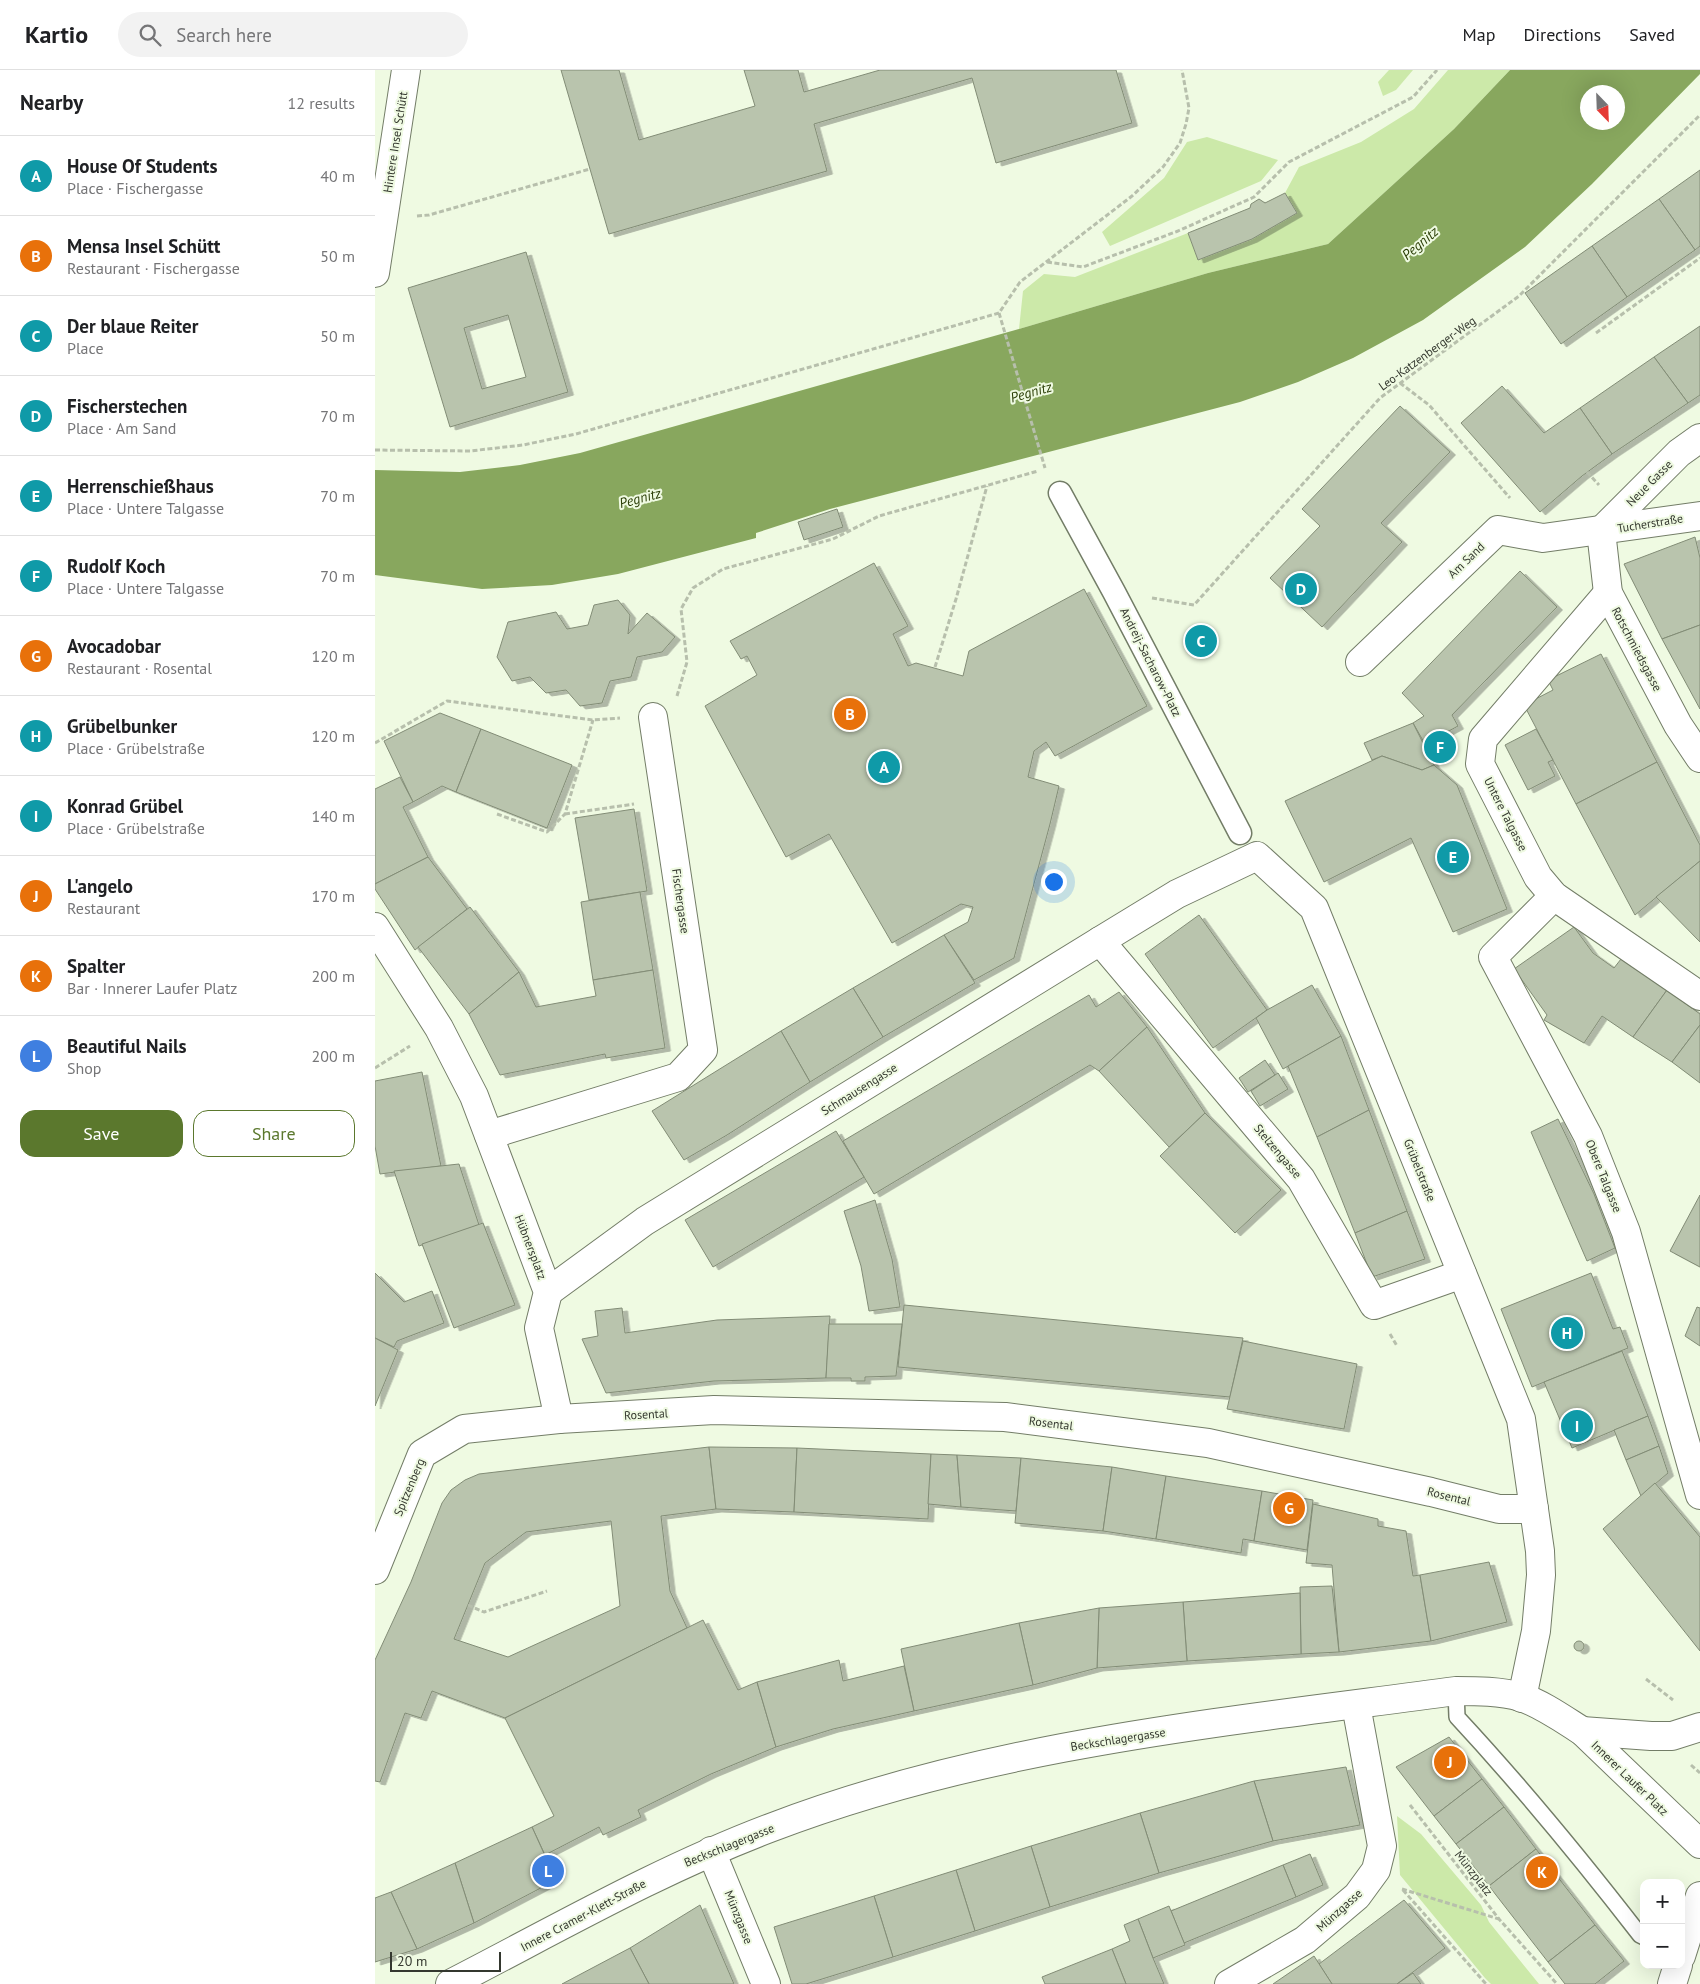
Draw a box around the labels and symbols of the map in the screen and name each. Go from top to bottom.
north arrow [1580,85,1625,130]
street label: Hintere Insel Schütt [380,90,410,194]
water label: Pegnitz [1398,222,1443,263]
street label: Leo-Katzenberger-Weg [1375,313,1479,393]
water label: Pegnitz [1008,377,1055,406]
street label: Neue Gasse [1623,457,1675,509]
water label: Pegnitz [617,484,664,512]
street label: Tucherstraße [1616,510,1684,536]
street label: Am Sand [1444,539,1488,581]
pin: D [1285,570,1317,608]
street label: Rotschmiedsgasse [1608,604,1666,694]
street label: Andreij-Sacharow-Platz [1117,605,1185,719]
pin: C [1185,622,1217,660]
pin: B [834,695,866,733]
pin: F [1424,728,1456,766]
pin: A [868,748,900,786]
street label: Untere Talgasse [1481,775,1531,853]
pin: E [1437,838,1469,876]
street label: Fischergasse [669,868,693,934]
your location [1041,869,1067,895]
street label: Schmausengasse [818,1060,900,1118]
street label: Stelzengasse [1251,1121,1305,1181]
street label: Grübelstraße [1401,1136,1439,1204]
street label: Obere Talgasse [1583,1137,1625,1215]
street label: Hübnersplatz [512,1212,550,1282]
pin: H [1551,1314,1583,1352]
street label: Rosental [624,1405,669,1423]
pin: I [1561,1407,1593,1445]
street label: Rosental [1028,1413,1074,1433]
street label: Spitzenberg [390,1456,428,1518]
street label: Rosental [1426,1483,1473,1509]
pin: G [1273,1489,1305,1527]
street label: Beckschlagergasse [1069,1724,1167,1754]
street label: Innerer Laufer Platz [1588,1737,1672,1819]
pin: J [1434,1743,1466,1781]
street label: Beckschlagergasse [682,1820,776,1870]
street label: Münzplatz [1452,1847,1496,1899]
pin: L [532,1852,564,1890]
pin: K [1526,1853,1558,1891]
street label: Innere Cramer-Klett-Straße [518,1876,648,1954]
street label: Münzgasse [1313,1886,1365,1934]
street label: Münzgasse [722,1888,756,1946]
scale bar [390,1949,501,1972]

